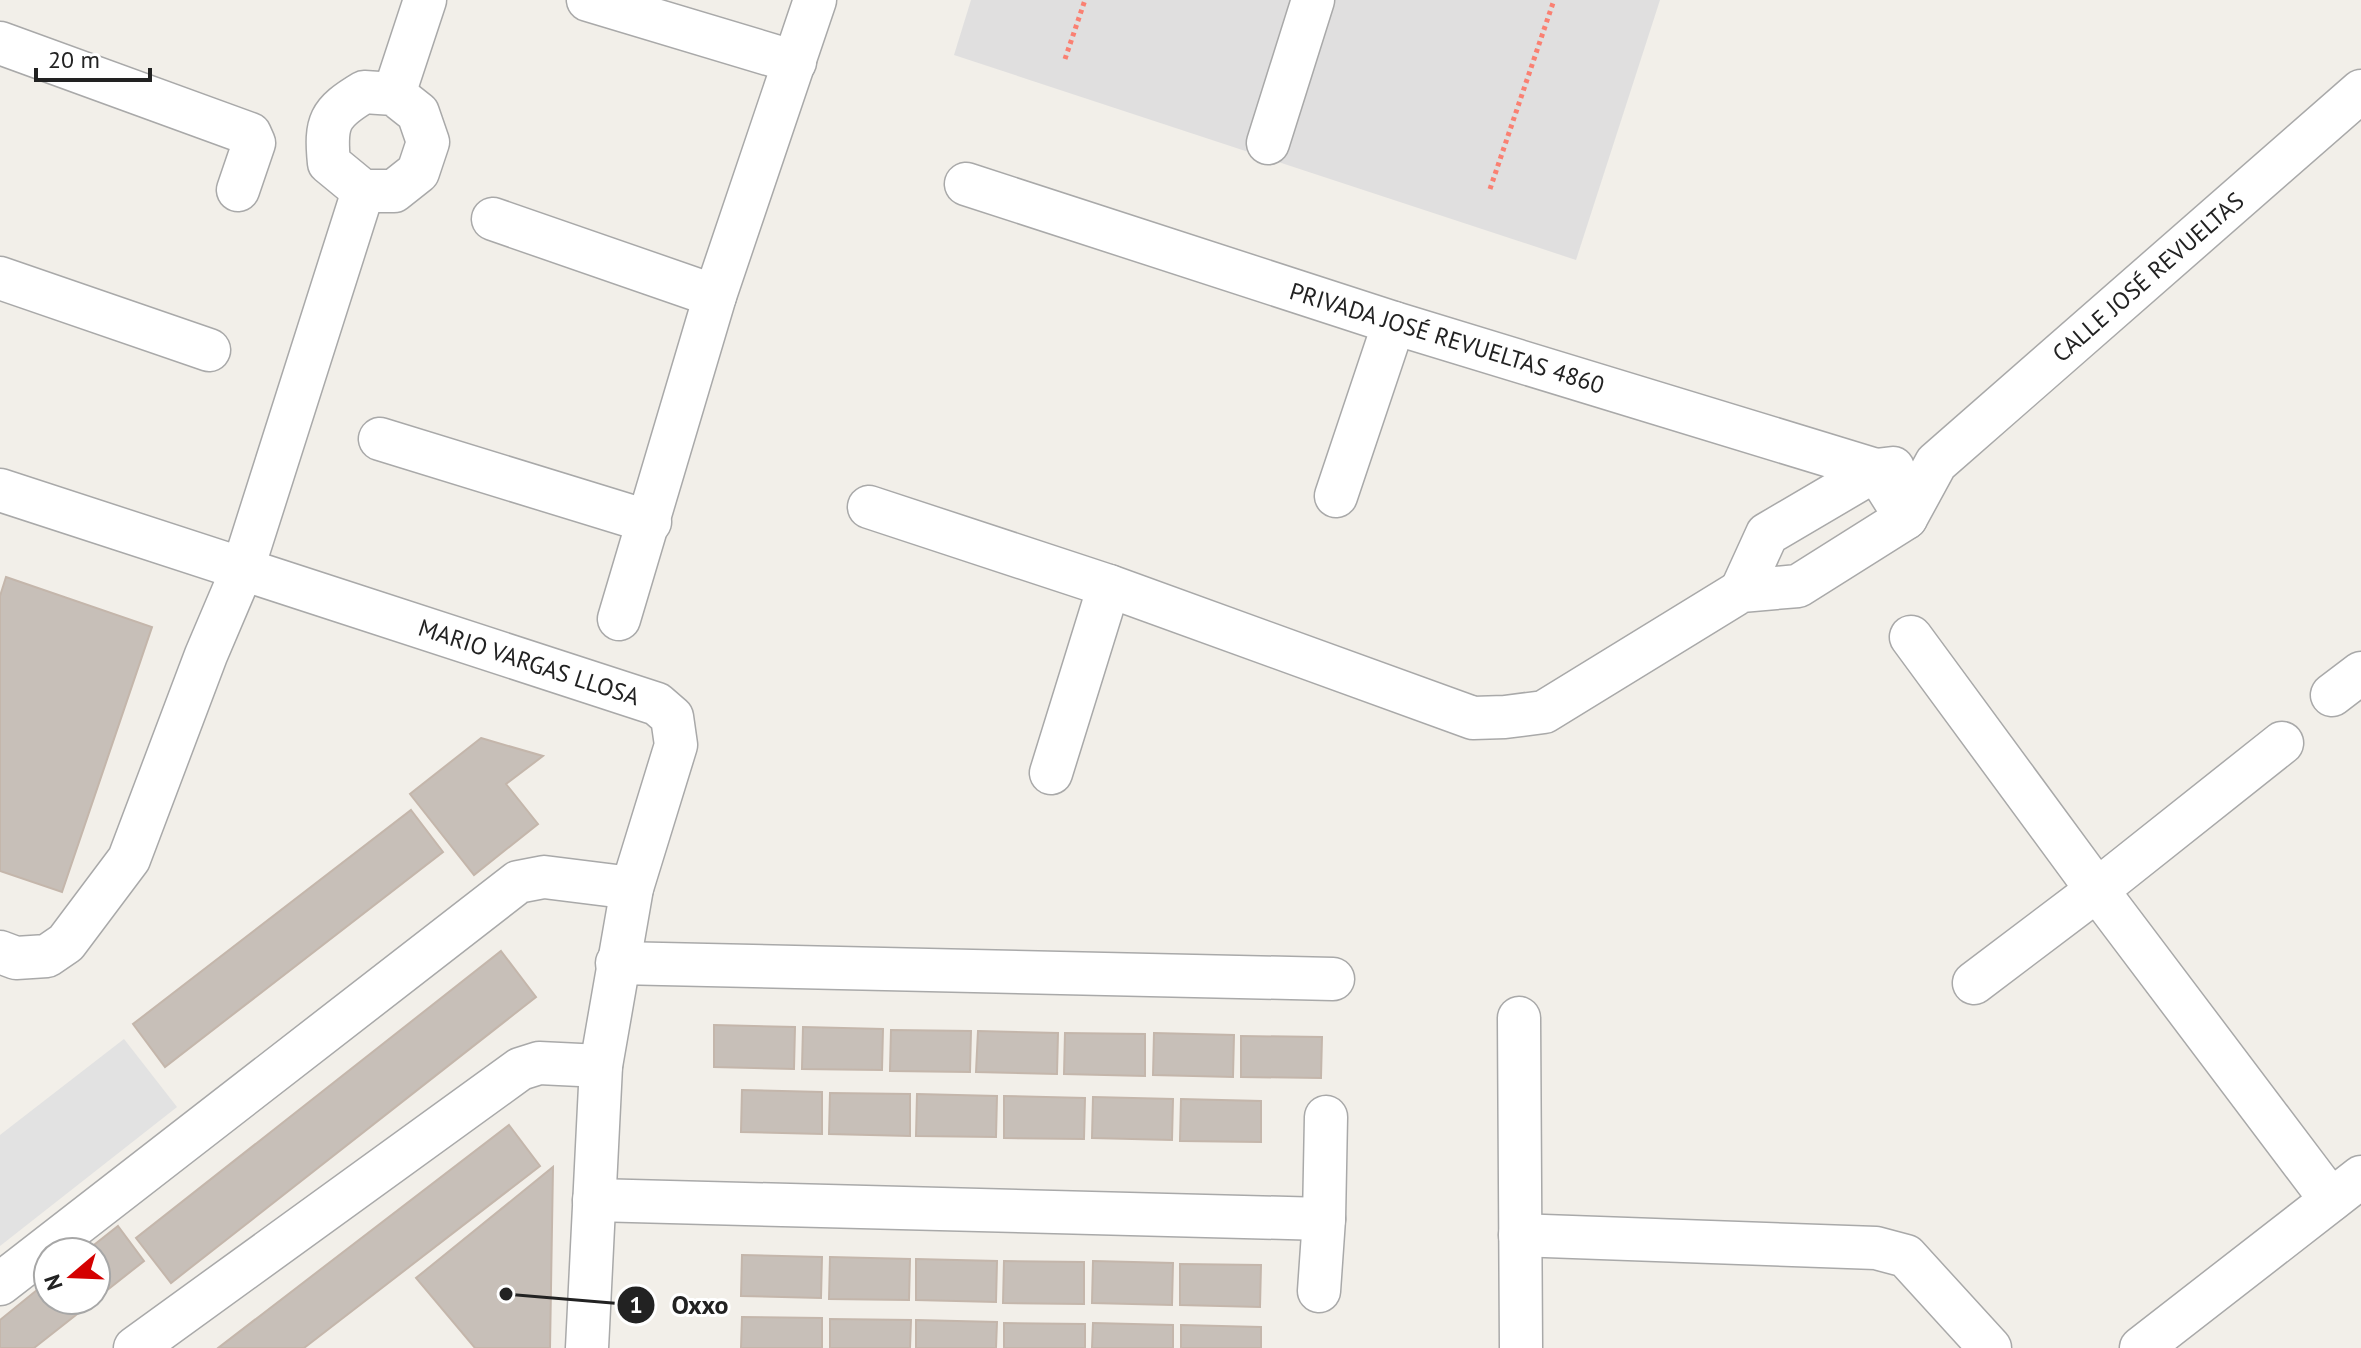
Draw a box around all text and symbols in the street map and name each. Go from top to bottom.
scale bar [36,32,150,82]
text: 20 m [48,44,100,75]
street label: CALLE JOSÉ REVUELTAS [2046,185,2250,369]
street label: PRIVADA JOSÉ REVUELTAS 4860 [1286,275,1608,401]
street label: MARIO VARGAS LLOSA [415,612,643,712]
north arrow [32,1236,112,1316]
text: N [37,1271,69,1294]
callout: Oxxo [616,1280,745,1330]
text: Oxxo [671,1288,729,1321]
text: 1 [629,1289,643,1320]

